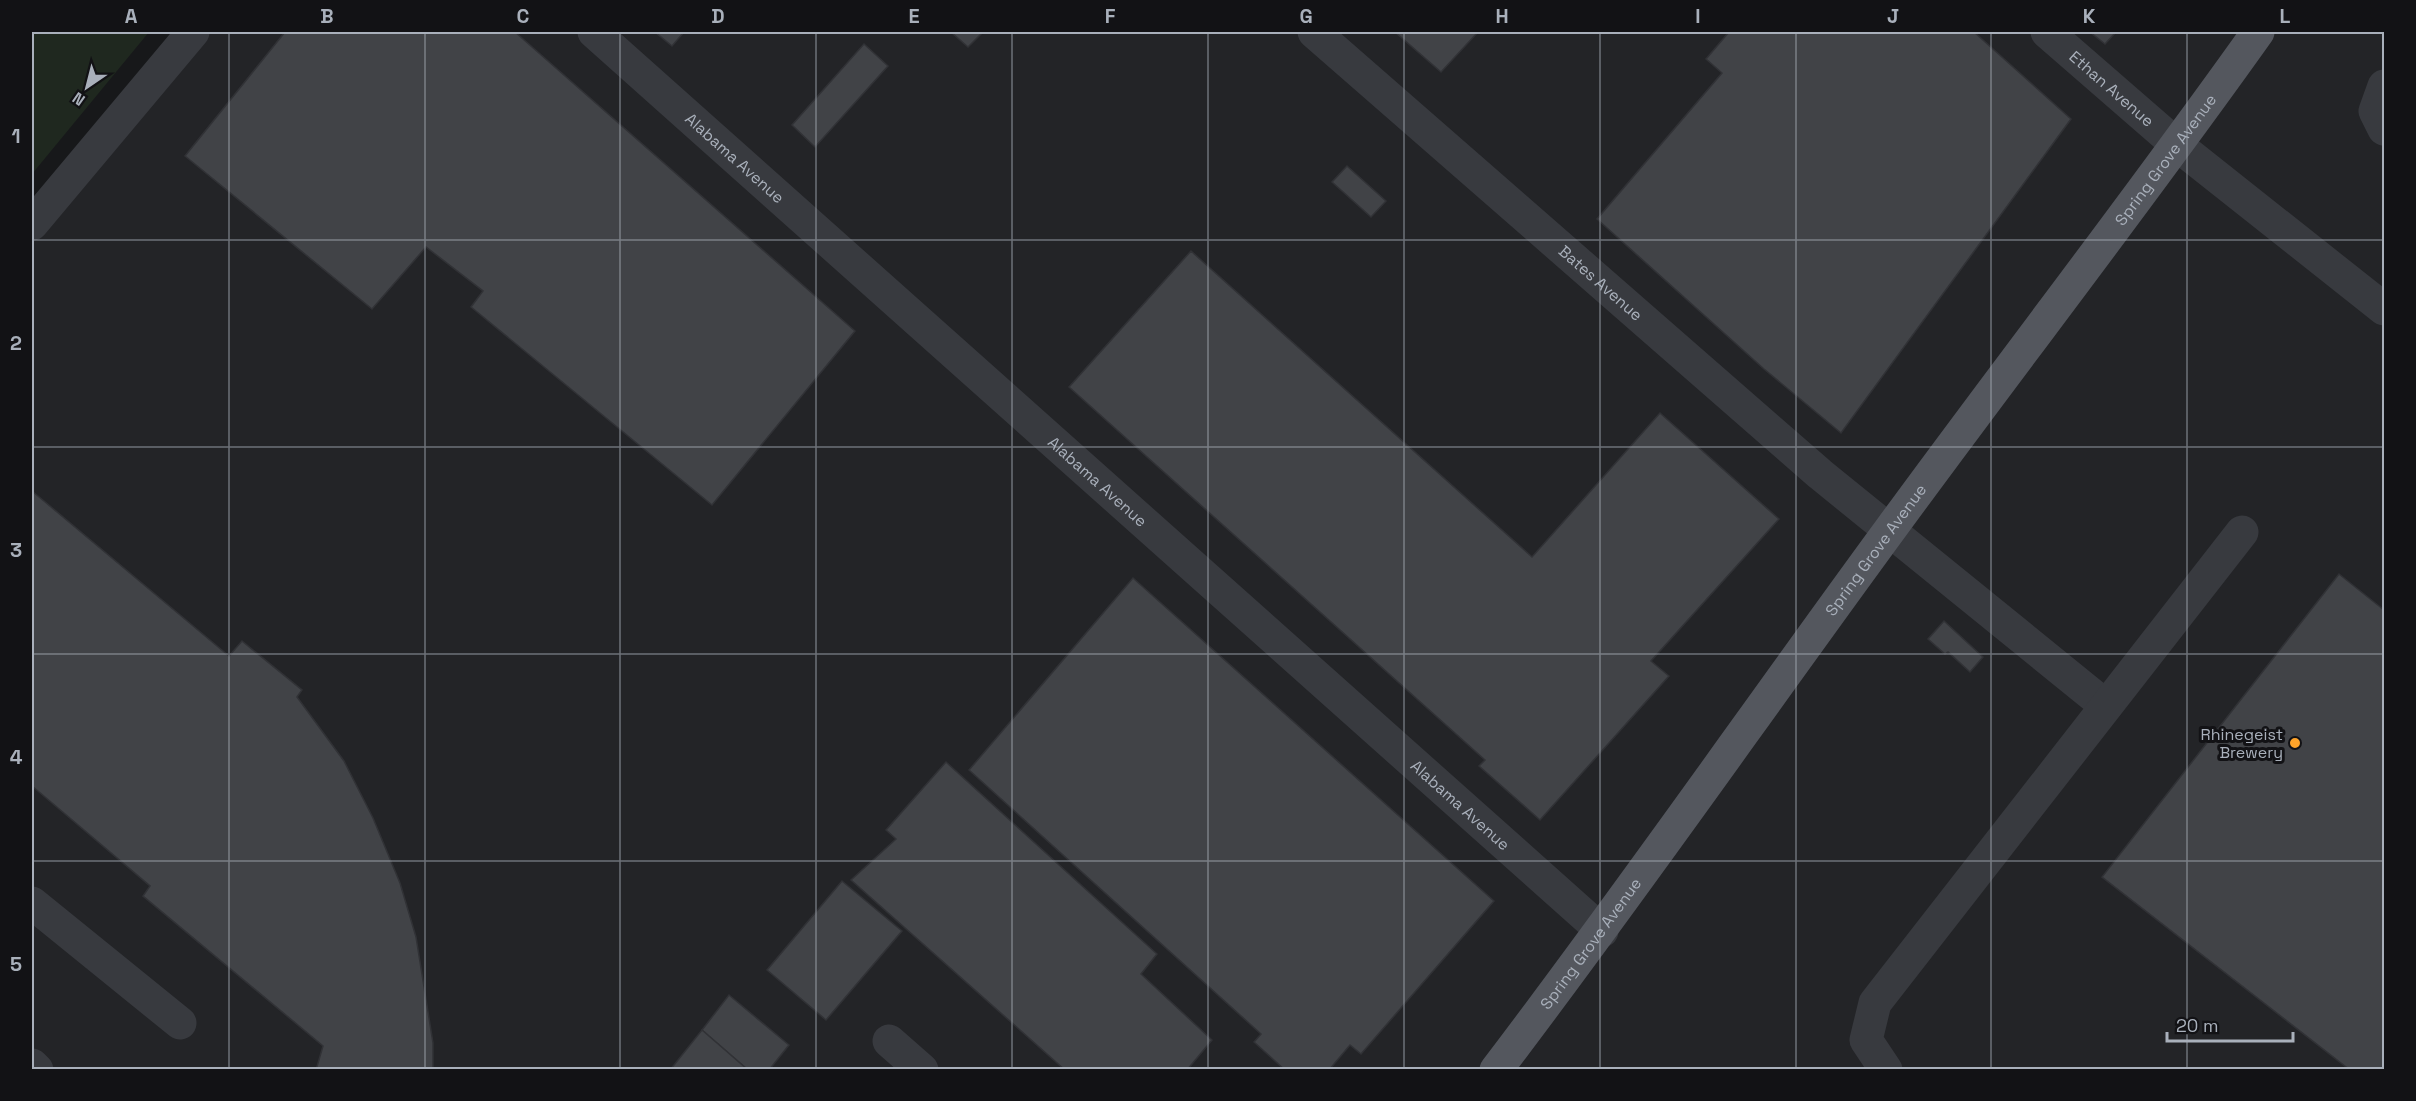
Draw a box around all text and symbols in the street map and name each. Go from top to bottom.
text: A [125,3,138,29]
text: B [320,3,334,29]
text: C [517,3,530,29]
text: D [711,3,725,29]
text: E [908,3,920,29]
text: F [1105,3,1116,29]
text: G [1299,3,1313,29]
text: H [1495,3,1509,29]
text: I [1695,3,1701,29]
text: J [1887,3,1899,29]
text: K [2083,3,2096,29]
text: L [2280,3,2291,29]
street label: Ethan Avenue [2065,46,2158,131]
north arrow [57,57,117,117]
text: N [68,87,89,111]
street label: Spring Grove Avenue [2110,90,2221,230]
street label: Alabama Avenue [681,108,789,208]
text: 1 [11,123,21,149]
street label: Bates Avenue [1554,241,1647,325]
text: 2 [10,330,22,356]
street label: Alabama Avenue [1043,432,1151,531]
street label: Spring Grove Avenue [1821,480,1931,620]
text: 3 [10,537,22,563]
place label: Rhinegeist Brewery [2201,724,2283,763]
marker: Rhinegeist Brewery [2288,736,2302,750]
text: 4 [10,744,23,770]
street label: Alabama Avenue [1406,755,1514,855]
street label: Spring Grove Avenue [1535,874,1646,1014]
text: 5 [10,951,22,977]
scale bar [2167,1005,2293,1043]
text: 20 m [2176,1014,2219,1037]

